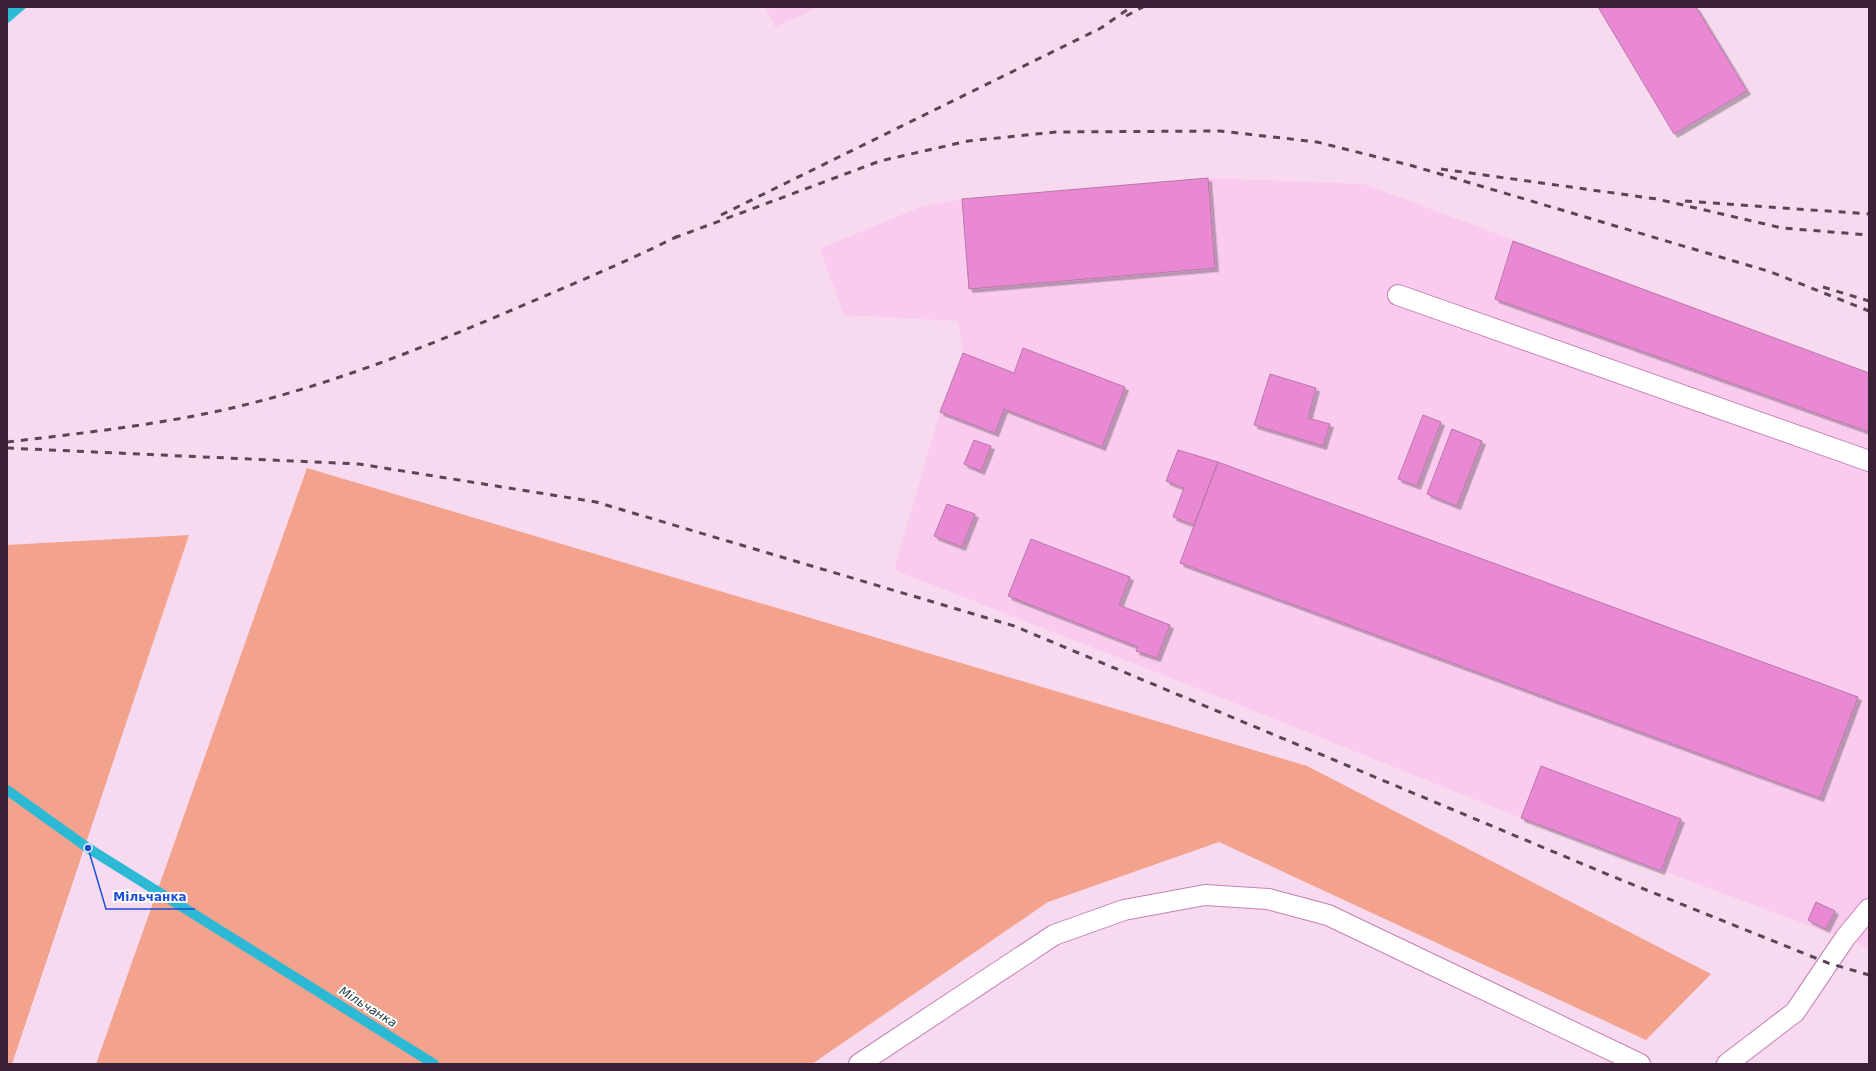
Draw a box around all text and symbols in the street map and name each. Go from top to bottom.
callout: Мільчанка [106,885,195,909]
text: Мільчанка [113,890,187,904]
water label: Мільчанка [337,984,399,1030]

